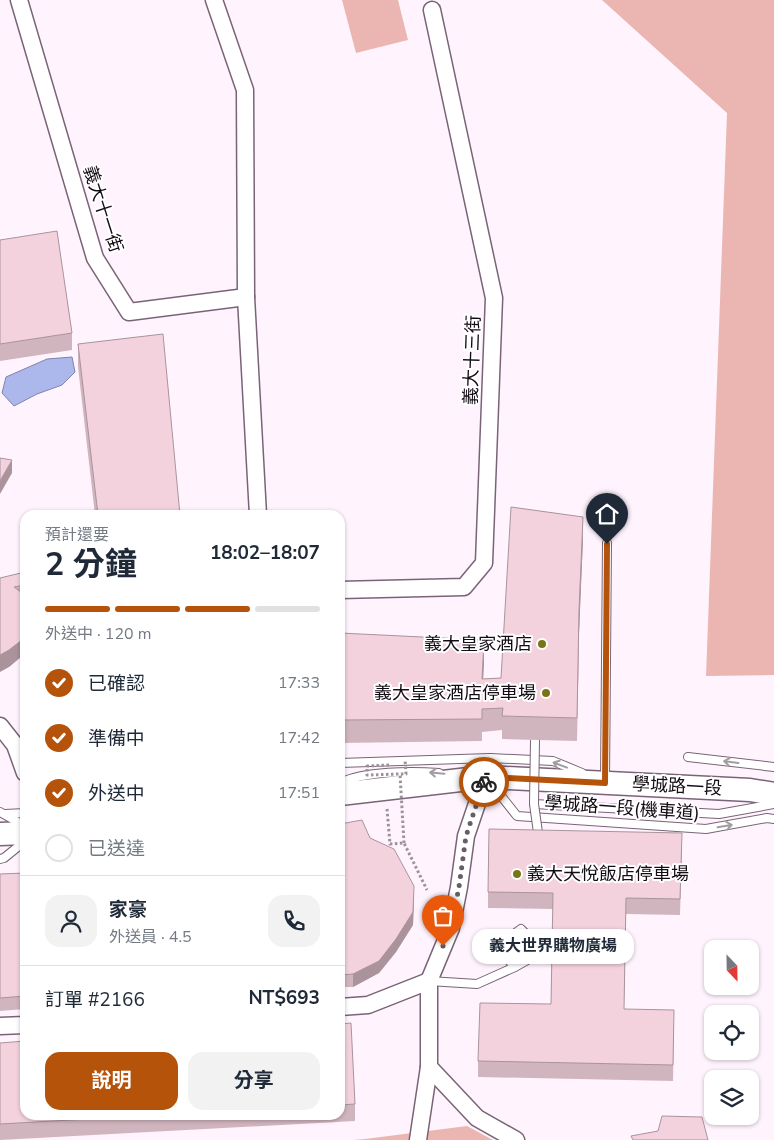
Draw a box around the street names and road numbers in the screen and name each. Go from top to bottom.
street label: 義大十一街 [78,162,128,256]
street label: 義大十三街 [458,315,486,405]
street label: 學城路一段 [631,772,723,800]
street label: 學城路一段(機車道) [544,791,700,825]

